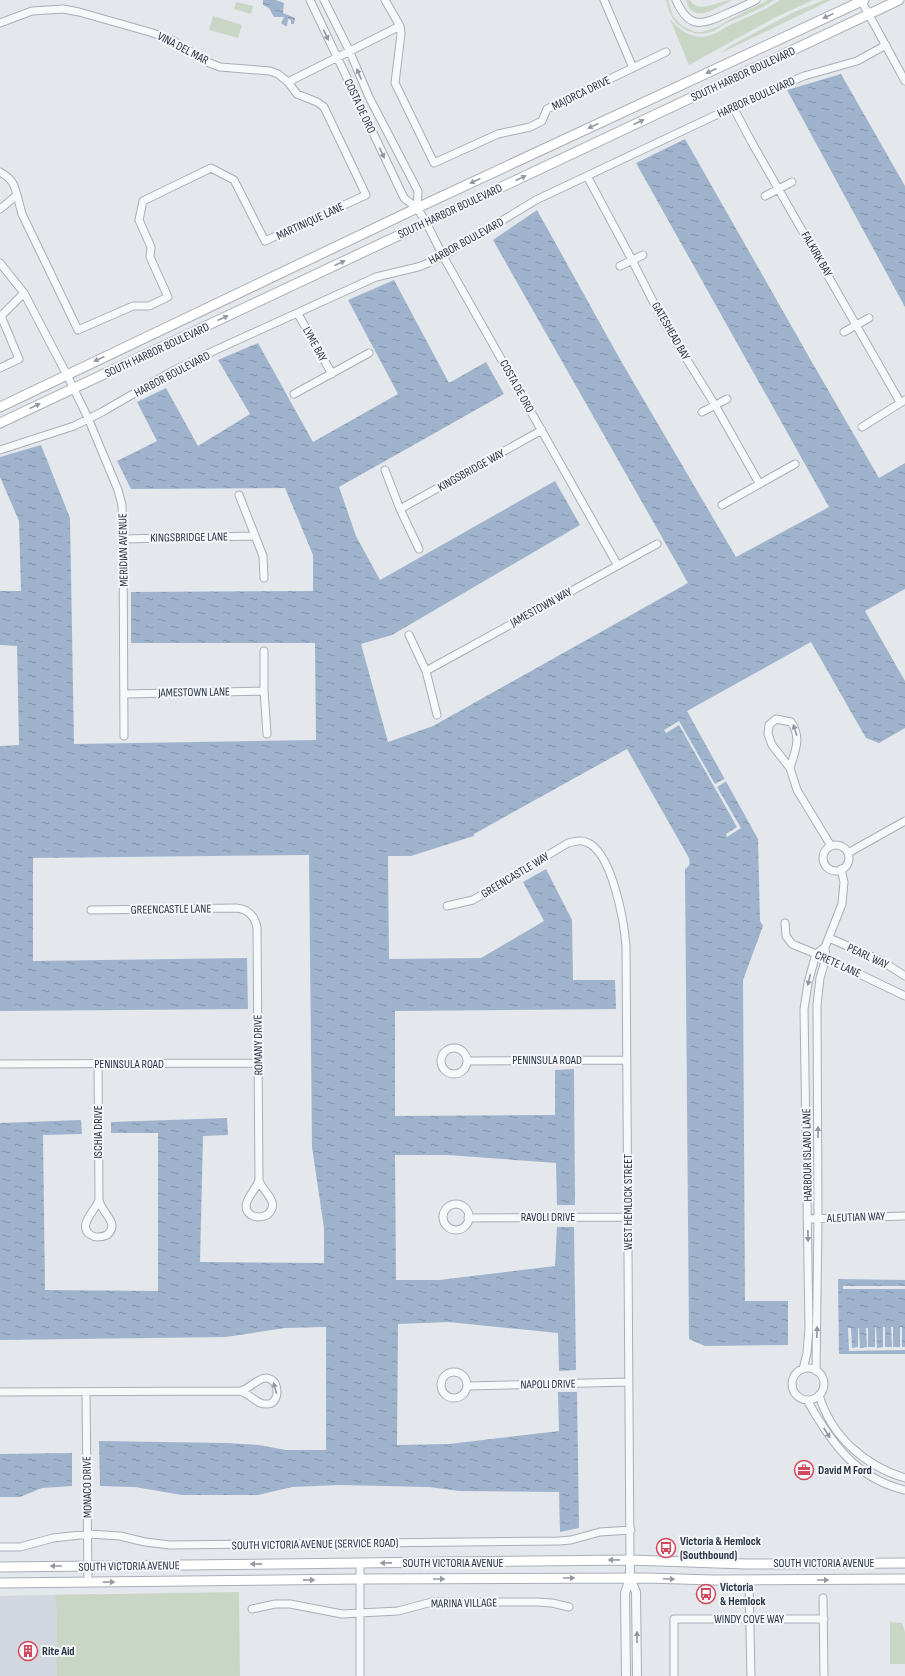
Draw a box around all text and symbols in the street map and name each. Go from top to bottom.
one-way arrow [822,14,834,20]
street label: VINA DEL MAR [155,29,211,68]
one-way arrow [323,30,329,41]
street label: SOUTH HARBOR BOULEVARD [688,43,798,105]
one-way arrow [356,67,362,79]
one-way arrow [705,68,716,74]
street label: MAJORCA DRIVE [549,73,613,114]
street label: HARBOR BOULEVARD [715,73,797,121]
street label: COSTA DE ORO [340,77,379,136]
one-way arrow [633,119,645,125]
one-way arrow [587,123,598,129]
one-way arrow [379,147,385,158]
one-way arrow [516,175,527,181]
one-way arrow [469,178,481,184]
street label: SOUTH HARBOR BOULEVARD [395,180,505,242]
street label: MARTINIQUE LANE [274,199,346,244]
street label: HARBOR BOULEVARD [426,214,506,268]
street label: FALKIRK BAY [798,229,835,280]
one-way arrow [335,260,346,266]
street label: GATESHEAD BAY [648,300,693,363]
one-way arrow [217,315,228,321]
street label: SOUTH HARBOR BOULEVARD [102,319,212,381]
street label: LYME BAY [299,324,330,364]
street label: HARBOR BOULEVARD [132,348,212,400]
one-way arrow [93,356,105,362]
street label: COSTA DE ORO [496,357,537,415]
one-way arrow [30,403,41,409]
street label: KINGSBRIDGE WAY [435,446,507,495]
street label: MERIDIAN AVENUE [115,513,132,587]
street label: KINGSBRIDGE LANE [150,529,228,546]
street label: JAMESTOWN WAY [507,584,575,631]
street label: JAMESTOWN LANE [157,684,230,701]
one-way arrow [792,724,798,736]
street label: GREENCASTLE WAY [478,849,552,902]
street label: GREENCASTLE LANE [131,901,211,918]
street label: PEARL WAY [845,940,891,973]
street label: CRETE LANE [812,948,863,981]
one-way arrow [805,974,811,987]
street label: ROMANY DRIVE [250,1014,267,1076]
street label: PENINSULA ROAD [512,1053,582,1068]
street label: PENINSULA ROAD [94,1057,164,1072]
street label: ISCHIA DRIVE [91,1105,106,1159]
street label: HARBOUR ISLAND LANE [799,1108,816,1202]
one-way arrow [815,1125,821,1138]
street label: WEST HEMLOCK STREET [621,1154,636,1250]
street label: ALEUTIAN WAY [826,1209,885,1226]
street label: RAVOLI DRIVE [521,1210,575,1225]
one-way arrow [805,1230,811,1243]
one-way arrow [814,1325,820,1338]
street label: NAPOLI DRIVE [520,1377,576,1392]
one-way arrow [272,1381,278,1393]
one-way arrow [824,1427,831,1439]
street label: MONACO DRIVE [79,1456,96,1518]
office icon: David M Ford [793,1459,815,1481]
place label: David M Ford [818,1463,872,1478]
place label: Victoria & Hemlock (Southbound) [680,1534,761,1563]
street label: SOUTH VICTORIA AVENUE (SERVICE ROAD) [232,1536,398,1553]
bus stop icon: Victoria & Hemlock (Southbound) [655,1537,677,1559]
street label: SOUTH VICTORIA AVENUE [402,1556,504,1571]
street label: SOUTH VICTORIA AVENUE [773,1556,875,1571]
one-way arrow [607,1557,620,1563]
street label: SOUTH VICTORIA AVENUE [78,1558,180,1575]
one-way arrow [379,1560,392,1566]
one-way arrow [249,1561,262,1567]
one-way arrow [49,1563,62,1569]
one-way arrow [563,1575,576,1581]
one-way arrow [663,1575,675,1582]
one-way arrow [433,1576,446,1582]
one-way arrow [303,1577,316,1583]
one-way arrow [817,1577,830,1583]
one-way arrow [103,1579,116,1585]
place label: Victoria & Hemlock [720,1580,766,1609]
bus stop icon: Victoria & Hemlock [695,1583,717,1605]
street label: MARINA VILLAGE [431,1595,497,1612]
street label: WINDY COVE WAY [714,1612,784,1627]
one-way arrow [634,1630,640,1643]
building icon: Rite Aid [17,1640,39,1662]
place label: Rite Aid [42,1644,75,1659]

